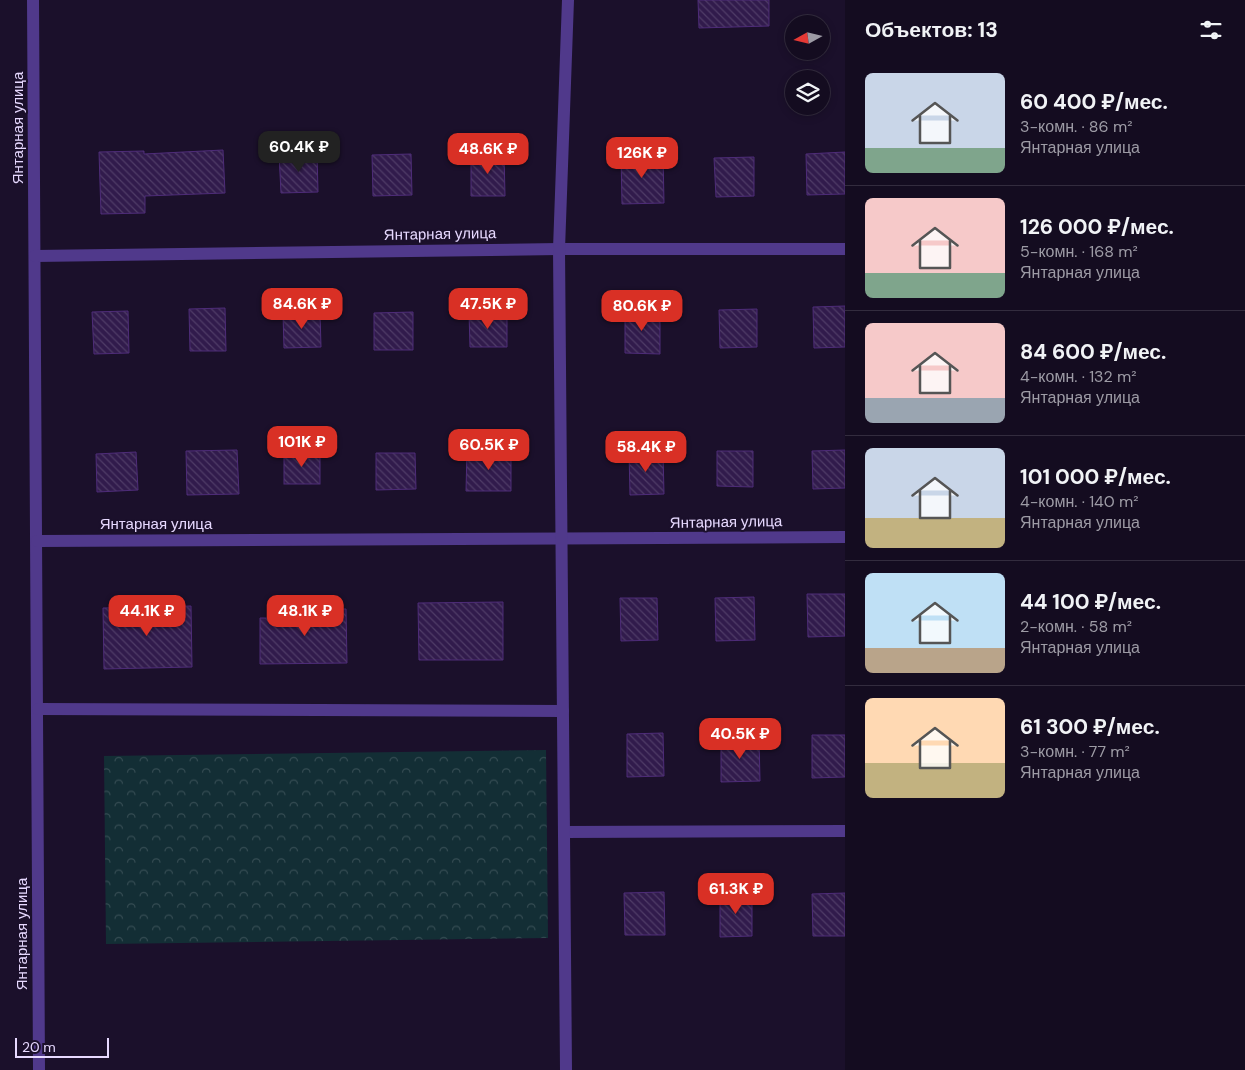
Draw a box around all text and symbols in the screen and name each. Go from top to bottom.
north arrow [785,15,830,60]
map controls [785,15,830,115]
text: Объектов: 13 [865,16,998,44]
icon: filters [1197,16,1225,44]
button: layers [785,70,830,115]
street label: Янтарная улица [8,71,28,184]
text: 60 400 ₽/мес. [1020,88,1168,116]
icon: home [905,93,965,153]
text: 3-комн. · 86 m² [1020,116,1132,137]
pin: 60.4K ₽ [253,130,345,173]
pin: 48.6K ₽ [442,132,534,175]
text: 60.4K ₽ [269,136,329,157]
pin: 126K ₽ [601,136,683,179]
text: Янтарная улица [1020,137,1140,158]
text: 48.6K ₽ [459,138,517,159]
text: 126K ₽ [617,142,667,163]
text: 126 000 ₽/мес. [1020,213,1174,241]
icon: home [905,218,965,278]
street label: Янтарная улица [384,223,497,245]
text: 5-комн. · 168 m² [1020,241,1138,262]
text: Янтарная улица [1020,262,1140,283]
pin: 84.6K ₽ [256,288,348,330]
pin: 47.5K ₽ [442,288,534,330]
pin: 80.6K ₽ [596,290,688,332]
text: 84.6K ₽ [273,293,331,314]
text: 47.5K ₽ [460,293,516,314]
text: 80.6K ₽ [612,295,672,316]
text: 84 600 ₽/мес. [1020,338,1166,366]
icon: home [905,343,965,403]
text: 4-комн. · 132 m² [1020,366,1137,387]
text: Янтарная улица [1020,387,1140,408]
pin: 101K ₽ [261,426,343,468]
pin: 60.5K ₽ [443,428,535,471]
pin: 58.4K ₽ [600,430,692,473]
text: 101K ₽ [278,431,326,452]
text: 60.5K ₽ [459,434,519,455]
text: 58.4K ₽ [616,436,676,457]
text: 101 000 ₽/мес. [1020,463,1171,491]
icon: home [905,468,965,528]
text: 4-комн. · 140 m² [1020,491,1139,512]
street label: Янтарная улица [670,511,783,533]
text: Янтарная улица [1020,512,1140,533]
street label: Янтарная улица [100,514,213,534]
text: 44 100 ₽/мес. [1020,588,1161,616]
icon: home [905,593,965,653]
pin: 44.1K ₽ [101,594,193,637]
pin: 48.1K ₽ [259,594,351,637]
text: 44.1K ₽ [120,600,174,621]
text: 48.1K ₽ [278,600,332,621]
text: 2-комн. · 58 m² [1020,616,1132,637]
text: Янтарная улица [1020,637,1140,658]
text: 61 300 ₽/мес. [1020,713,1160,741]
pin: 40.5K ₽ [694,718,786,760]
icon: home [905,718,965,778]
text: 40.5K ₽ [710,723,770,744]
text: 3-комн. · 77 m² [1020,741,1130,762]
text: Янтарная улица [1020,762,1140,783]
pin: 61.3K ₽ [690,872,782,915]
street label: Янтарная улица [12,877,32,990]
text: 61.3K ₽ [709,878,763,899]
scale bar [15,1035,109,1058]
text: 20 m [22,1038,56,1056]

